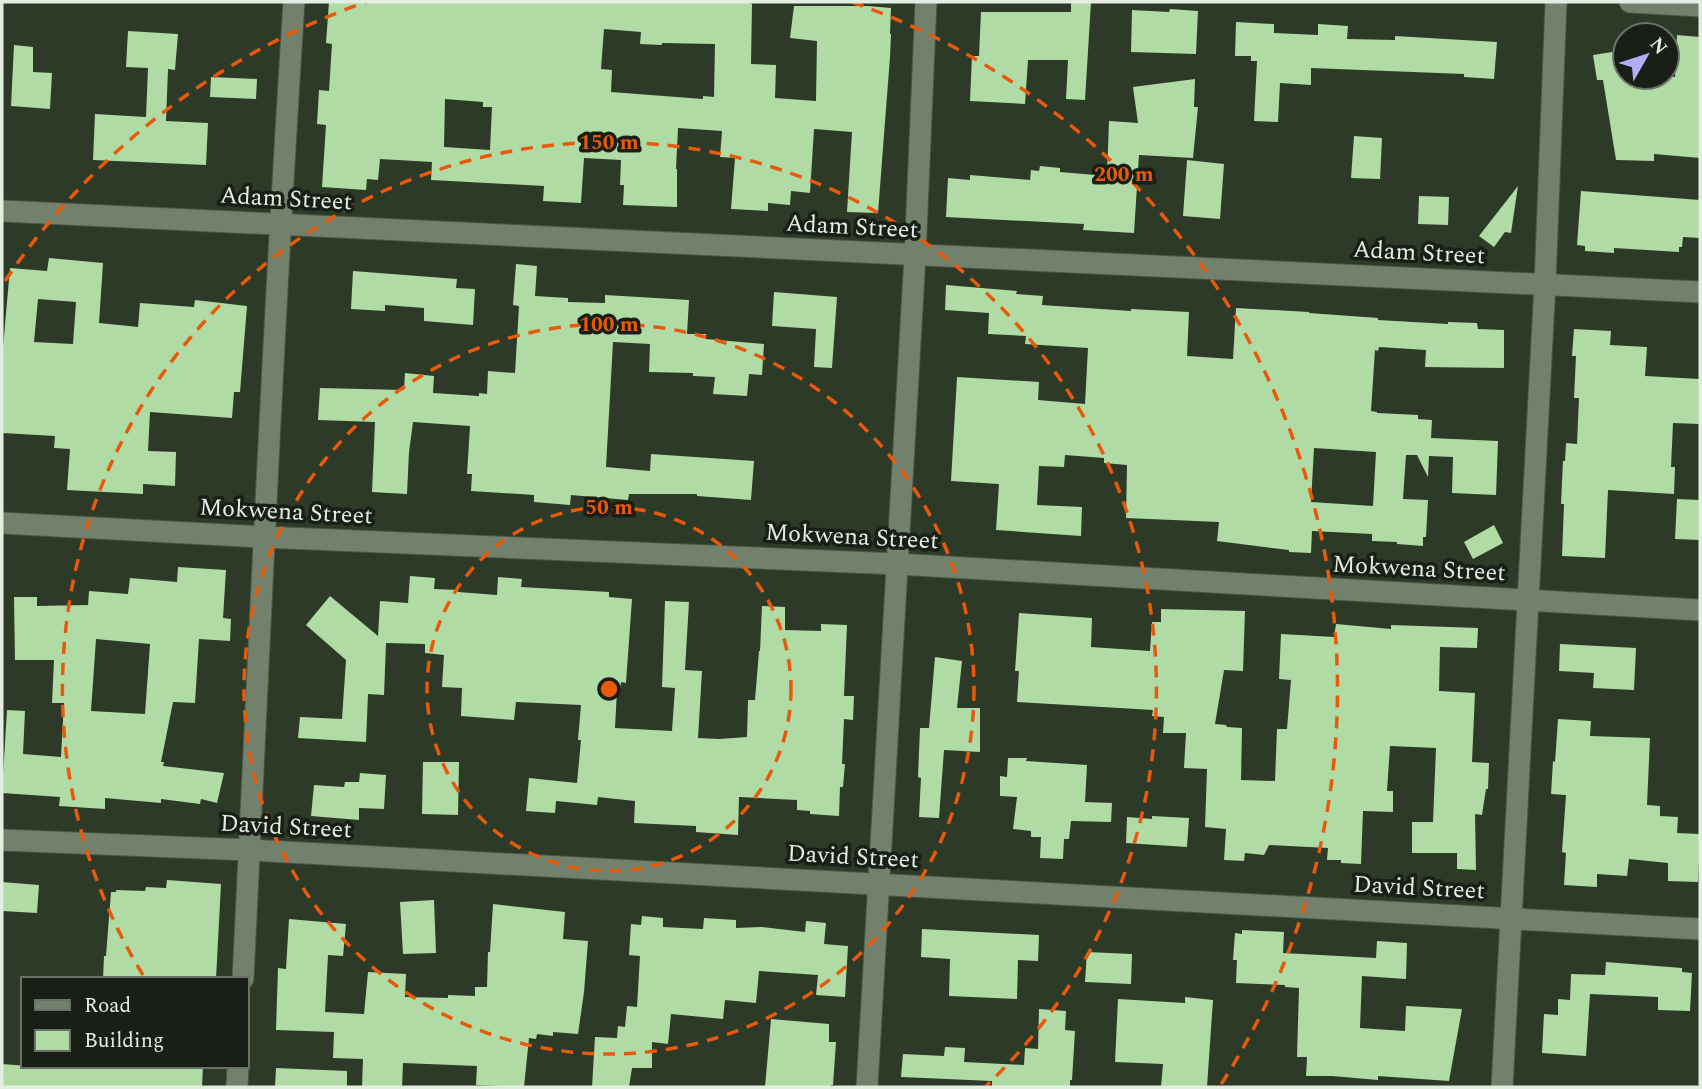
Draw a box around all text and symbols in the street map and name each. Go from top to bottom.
north arrow [1611,21,1681,91]
text: N [1642,31,1674,61]
text: 150 m [579,127,639,159]
text: 200 m [1094,159,1154,191]
street label: Adam Street [219,178,353,220]
street label: Adam Street [785,206,919,248]
street label: Adam Street [1352,232,1486,274]
text: 100 m [579,309,639,341]
street label: Mokwena Street [198,489,374,535]
text: 50 m [585,492,633,524]
street label: Mokwena Street [764,514,940,560]
street label: Mokwena Street [1331,546,1507,592]
centre of rings [597,677,621,701]
street label: David Street [219,806,353,848]
street label: David Street [786,836,920,878]
street label: David Street [1352,867,1486,909]
legend [21,977,248,1068]
text: Road [84,990,131,1022]
text: Building [84,1025,164,1057]

